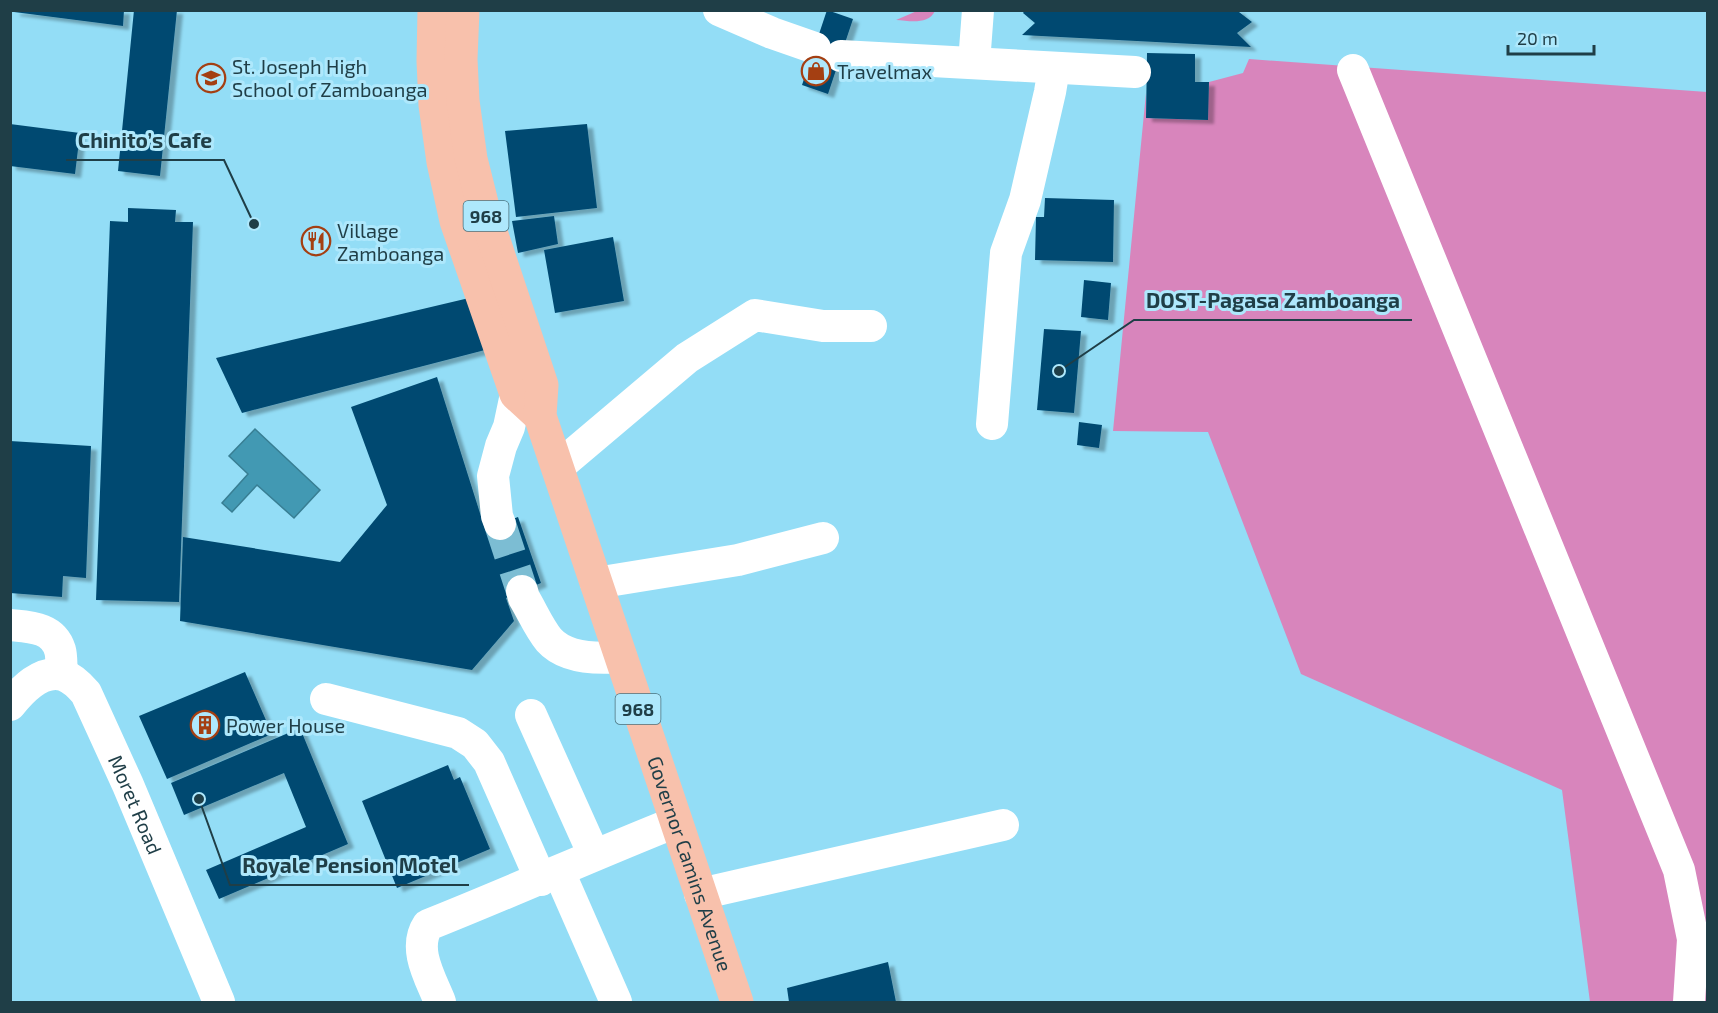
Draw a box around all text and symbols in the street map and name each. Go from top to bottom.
scale bar [1508,18,1594,56]
text: 20 m [1517,27,1558,49]
place label: St. Joseph High School of Zamboanga [232,54,427,101]
shop icon: Travelmax [800,55,832,87]
place label: Travelmax [837,59,932,83]
school or university icon: St. Joseph High School of Zamboanga [195,62,227,94]
callout: Chinito’s Cafe [66,121,224,160]
text: Chinito’s Cafe [78,127,212,152]
road number: 968 [464,201,508,231]
place label: Village Zamboanga [337,218,444,265]
restaurant icon: Village Zamboanga [300,225,332,257]
callout: DOST-Pagasa Zamboanga [1134,281,1412,320]
text: DOST-Pagasa Zamboanga [1146,287,1400,312]
road number: 968 [616,694,660,724]
building icon: Power House [189,709,221,741]
place label: Power House [226,713,345,737]
street label: Moret Road [104,751,168,858]
street label: Governor Camins Avenue [643,753,738,975]
callout: Royale Pension Motel [230,846,469,885]
text: Royale Pension Motel [242,852,458,878]

